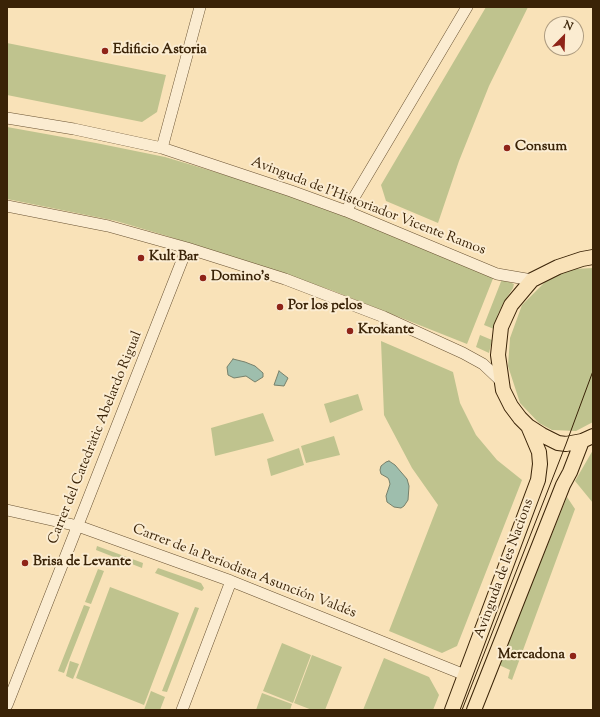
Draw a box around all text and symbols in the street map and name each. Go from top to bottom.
north arrow [544,16,584,56]
text: N [561,17,575,35]
place label: Edificio Astoria [113,43,207,59]
marker: Edificio Astoria [100,46,110,56]
place label: Consum [515,140,567,156]
marker: Consum [502,143,512,153]
street label: Avinguda de l'Historiador Vicente Ramos [248,154,488,260]
place label: Kult Bar [149,250,199,266]
marker: Kult Bar [136,253,146,263]
place label: Domino's [211,270,269,286]
marker: Domino's [198,273,208,283]
place label: Por los pelos [288,299,362,315]
marker: Por los pelos [275,302,285,312]
place label: Krokante [358,323,414,339]
marker: Krokante [345,326,355,336]
street label: Carrer del Catedràtic Abelardo Rigual [45,329,147,547]
street label: Avinguda de les Nacions [472,497,538,641]
street label: Carrer de la Periodista Asunción Valdés [130,521,358,623]
place label: Brisa de Levante [33,555,131,571]
marker: Brisa de Levante [20,558,30,568]
place label: Mercadona [498,648,565,664]
marker: Mercadona [568,651,578,661]

